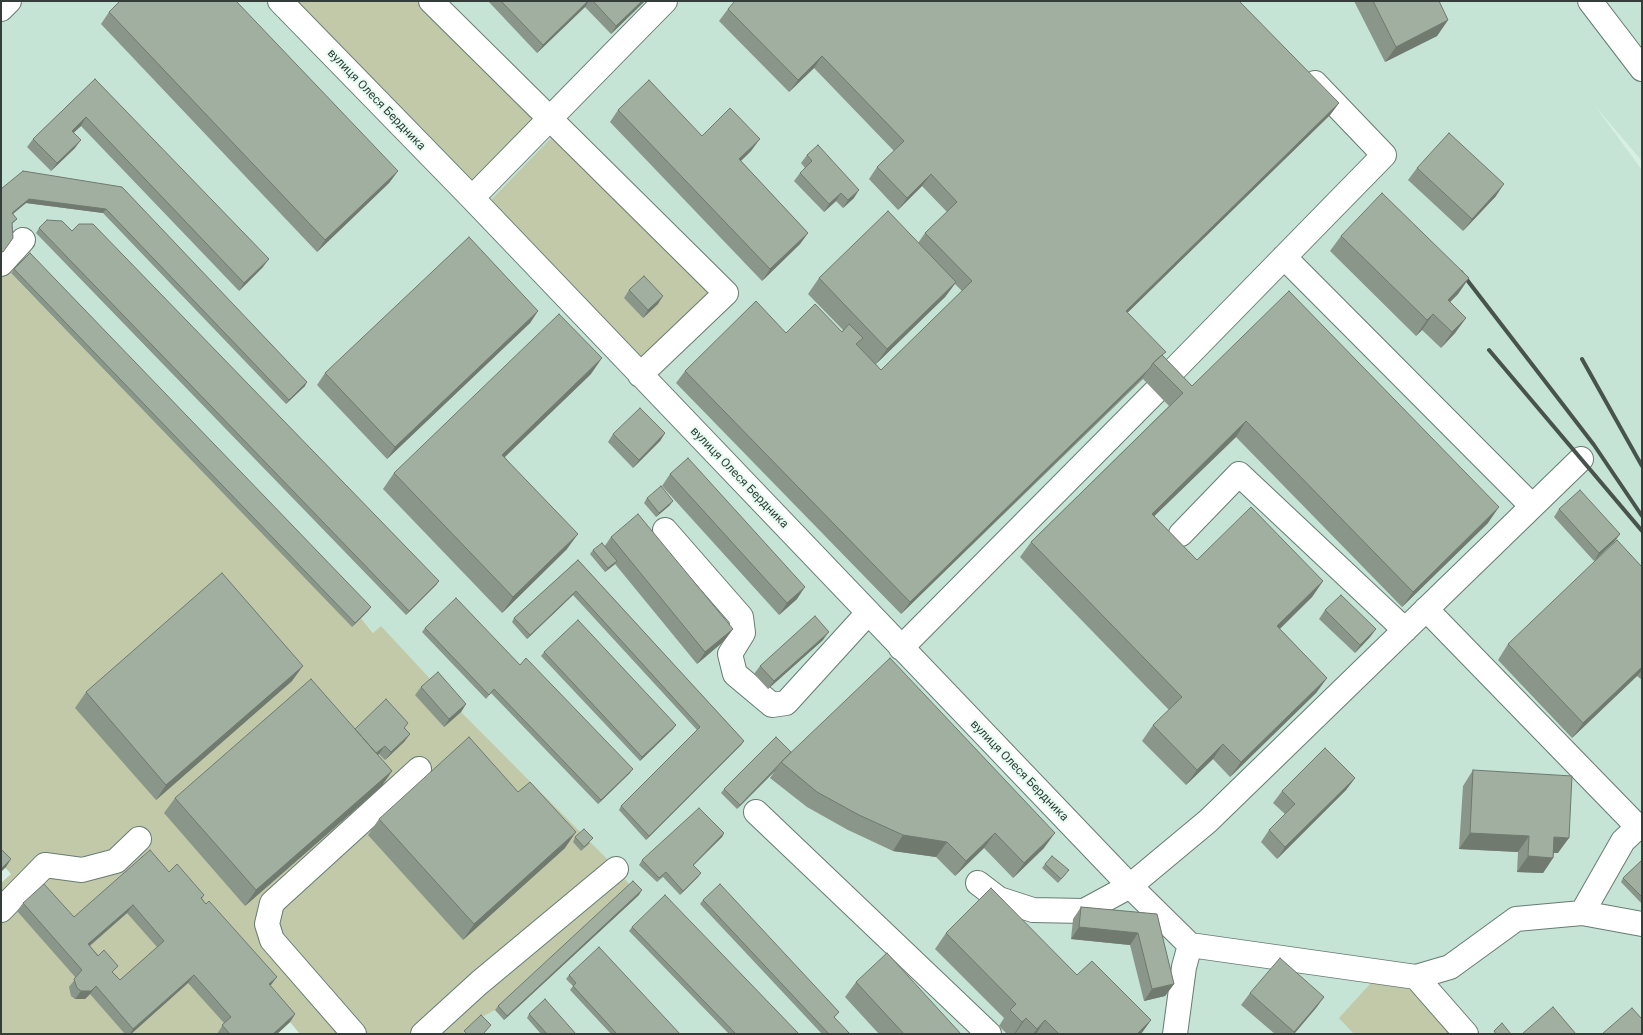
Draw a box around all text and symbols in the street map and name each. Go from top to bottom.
street label: вулиця Олеся Бердника [324,46,428,154]
street label: вулиця Олеся Бердника [687,424,791,532]
street label: вулиця Олеся Бердника [967,717,1071,825]

